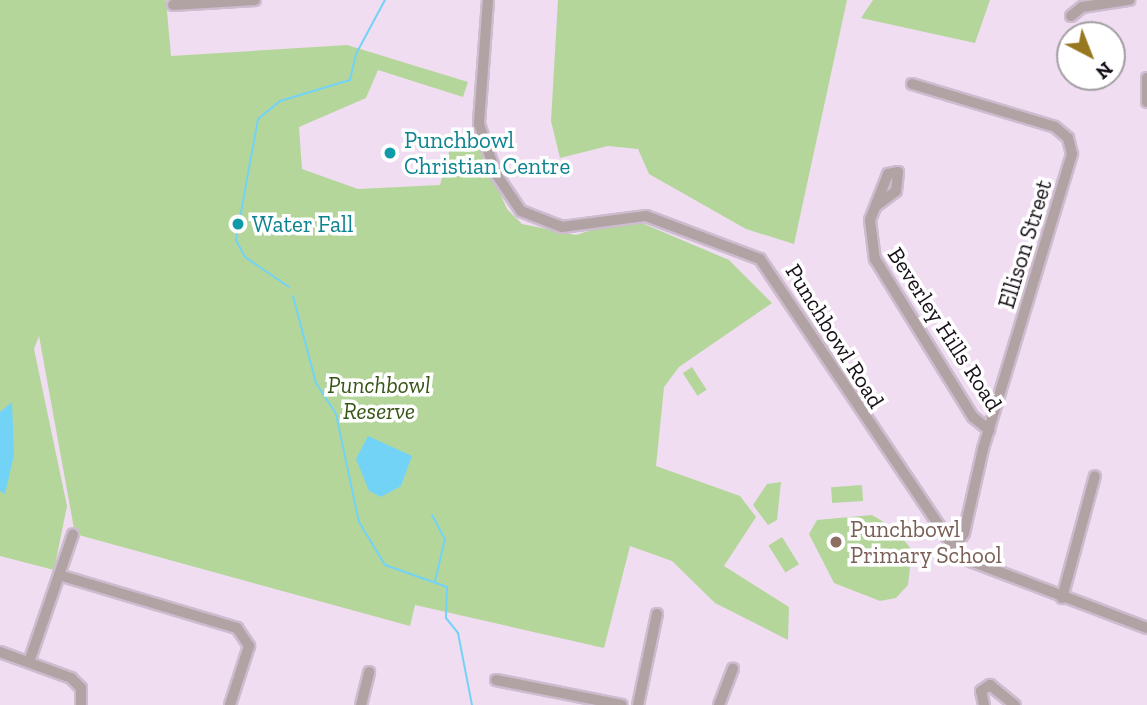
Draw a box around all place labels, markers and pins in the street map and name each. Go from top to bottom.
place label: Punchbowl Christian Centre [404,126,570,180]
marker: Punchbowl Christian Centre [382,145,398,161]
place label: Water Fall [252,210,354,238]
marker: Water Fall [230,216,246,232]
place label: Punchbowl Primary School [850,515,1002,569]
marker: Punchbowl Primary School [828,534,844,550]

